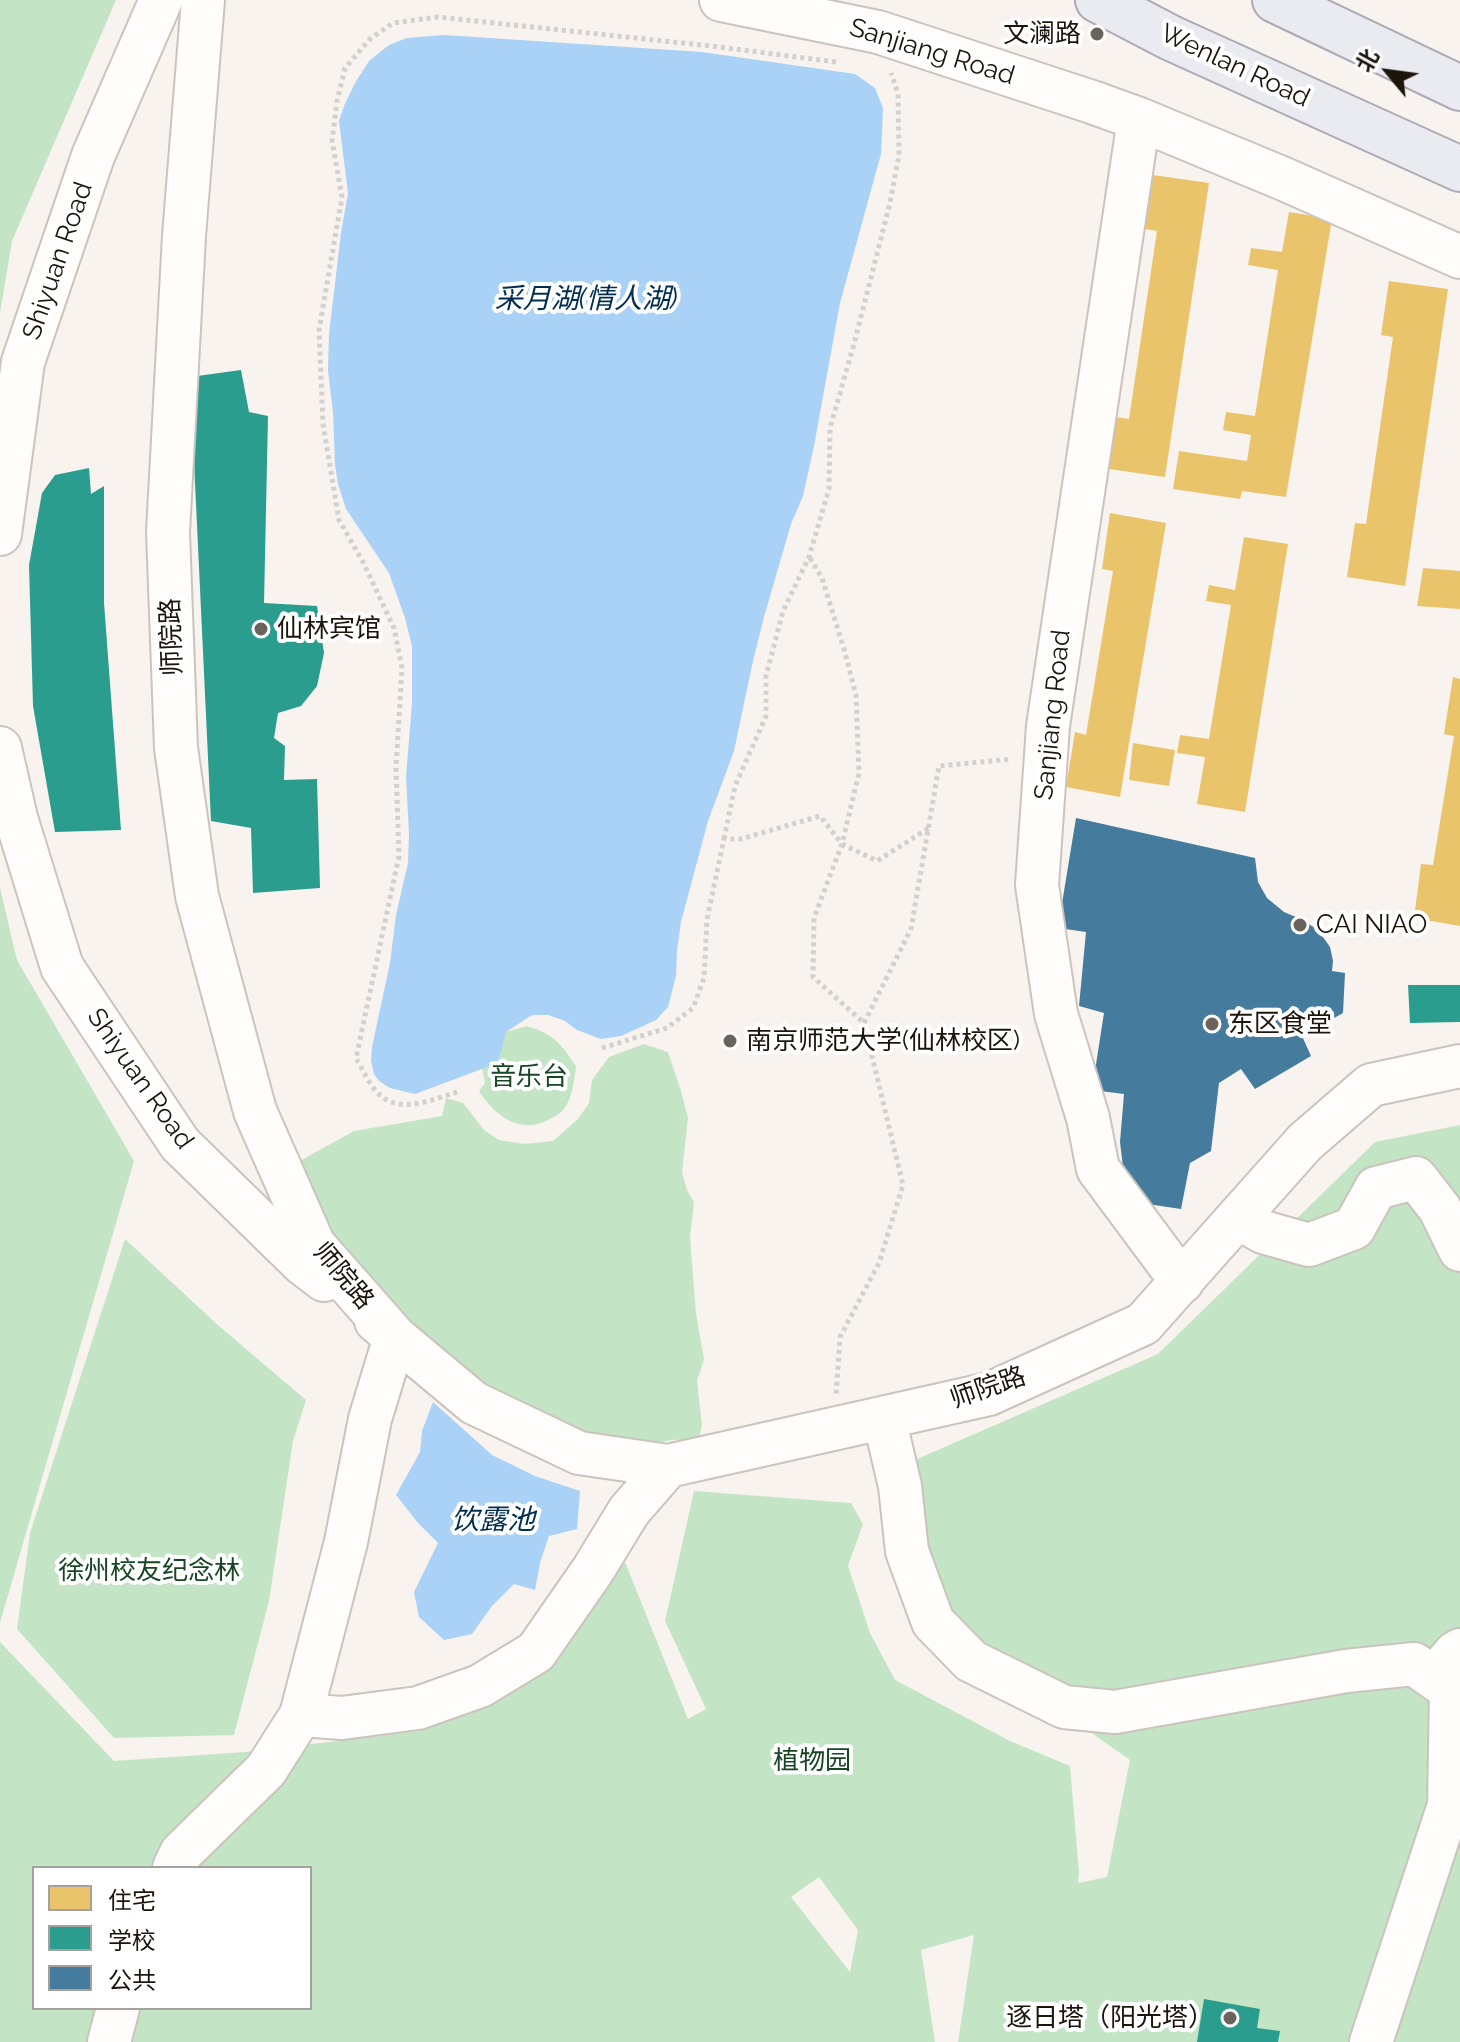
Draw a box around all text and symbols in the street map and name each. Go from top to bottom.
street label: Sanjiang Road [846,12,1018,92]
place label: 文澜路 [1003,18,1081,50]
street label: Wenlan Road [1155,18,1315,114]
marker: 文澜路 [1088,25,1106,43]
north arrow [1348,32,1428,112]
text: 北 [1350,44,1384,76]
street label: Shiyuan Road [16,178,100,344]
water label: 采月湖(情人湖) [495,283,677,317]
street label: 师院路 [155,597,189,677]
place label: 仙林宾馆 [277,613,381,645]
marker: 仙林宾馆 [252,620,270,638]
street label: Sanjiang Road [1029,628,1077,802]
place label: CAI NIAO [1316,909,1427,941]
marker: CAI NIAO [1291,916,1309,934]
street label: Shiyuan Road [80,1003,200,1155]
place label: 东区食堂 [1228,1008,1332,1040]
marker: 东区食堂 [1203,1015,1221,1033]
place label: 南京师范大学(仙林校区) [746,1025,1020,1057]
marker: 南京师范大学(仙林校区) [721,1032,739,1050]
park label: 音乐台 [490,1061,568,1093]
street label: 师院路 [306,1236,380,1316]
street label: 师院路 [946,1361,1030,1415]
water label: 饮露池 [451,1504,535,1538]
park label: 徐州校友纪念林 [58,1555,240,1587]
park label: 植物园 [773,1745,851,1777]
legend [32,1866,312,2010]
text: 住宅 [108,1886,156,1915]
text: 学校 [108,1926,156,1955]
text: 公共 [108,1966,156,1995]
place label: 逐日塔（阳光塔） [1006,2002,1214,2034]
marker: 逐日塔（阳光塔） [1221,2009,1239,2027]

